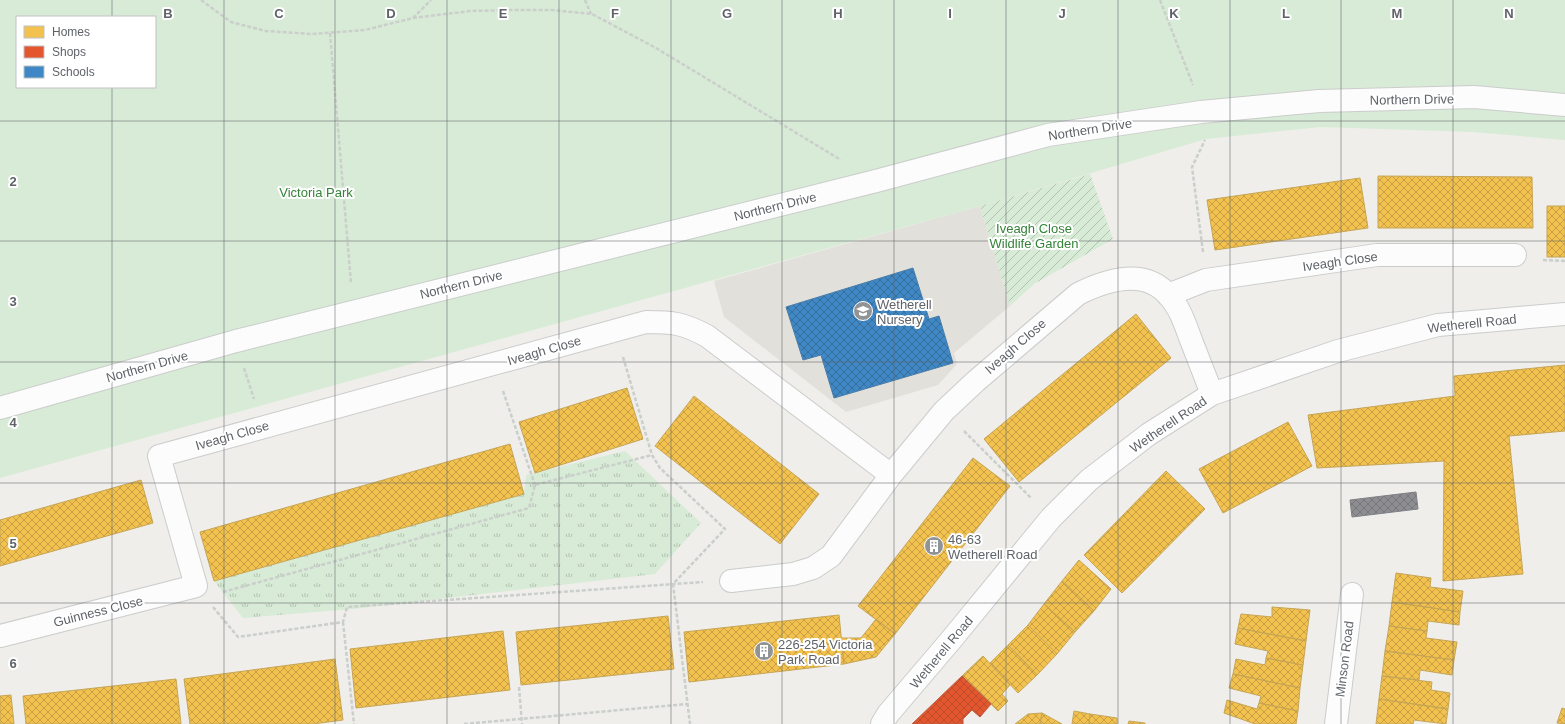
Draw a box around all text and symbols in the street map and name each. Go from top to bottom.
text: B [163,6,173,21]
text: C [274,6,284,21]
text: D [386,6,396,21]
text: E [499,6,508,21]
text: F [611,6,619,21]
text: G [722,6,732,21]
text: H [833,6,843,21]
text: I [948,6,952,21]
text: J [1058,6,1066,21]
text: K [1169,6,1179,21]
text: L [1282,6,1290,21]
text: M [1392,6,1402,21]
text: N [1504,6,1514,21]
legend [16,16,156,88]
text: Homes [52,25,90,39]
text: Shops [52,45,86,59]
text: Schools [52,65,95,79]
street label: Northern Drive [1370,91,1454,108]
street label: Northern Drive [1047,115,1133,144]
text: 2 [9,174,17,189]
park label: Victoria Park [279,185,353,200]
street label: Northern Drive [732,189,818,224]
park label: Iveagh Close Wildlife Garden [990,221,1078,251]
street label: Iveagh Close [1301,249,1379,274]
street label: Northern Drive [418,267,504,302]
text: 3 [9,294,17,309]
place label: Wetherell Nursery [877,297,932,327]
school or university icon: Wetherell Nursery [852,300,874,322]
street label: Wetherell Road [1427,311,1517,336]
street label: Iveagh Close [982,316,1049,377]
street label: Iveagh Close [506,333,583,368]
street label: Northern Drive [104,348,190,385]
street label: Wetherell Road [1127,393,1210,456]
text: 4 [9,415,17,430]
street label: Iveagh Close [194,418,271,453]
place label: 46-63 Wetherell Road [948,532,1037,562]
building icon: 46-63 Wetherell Road [923,535,945,557]
text: 5 [9,536,17,551]
street label: Guinness Close [52,593,144,630]
street label: Wetherell Road [907,613,976,691]
street label: Minson Road [1332,620,1357,698]
place label: 226-254 Victoria Park Road [778,637,873,667]
building icon: 226-254 Victoria Park Road [753,640,775,662]
text: 6 [9,656,17,671]

